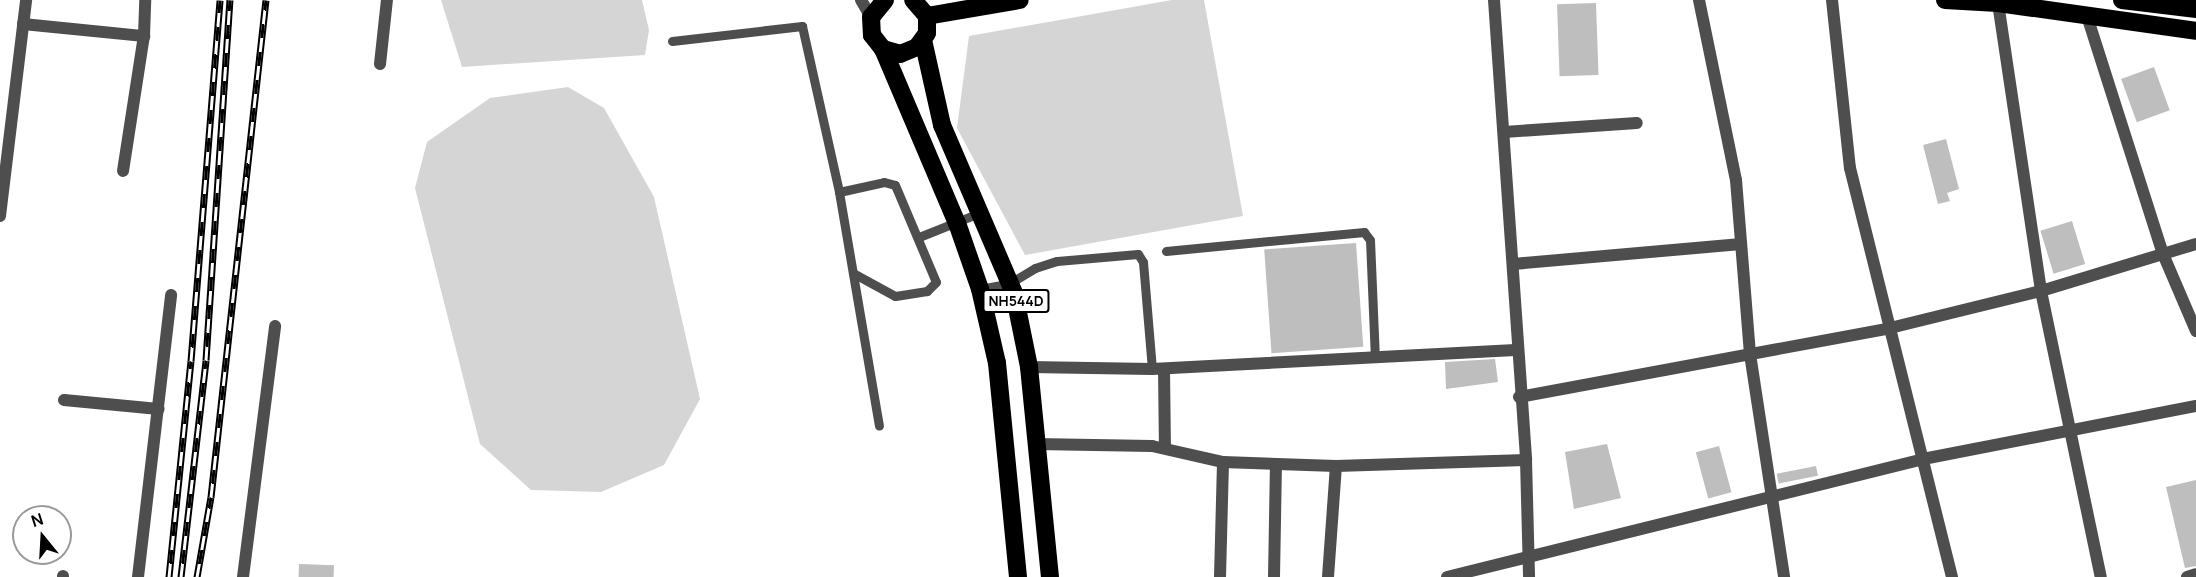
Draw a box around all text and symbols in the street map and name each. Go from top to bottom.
road number: NH544D [982,290,1050,312]
north arrow [12,505,72,565]
text: N [28,508,46,532]

